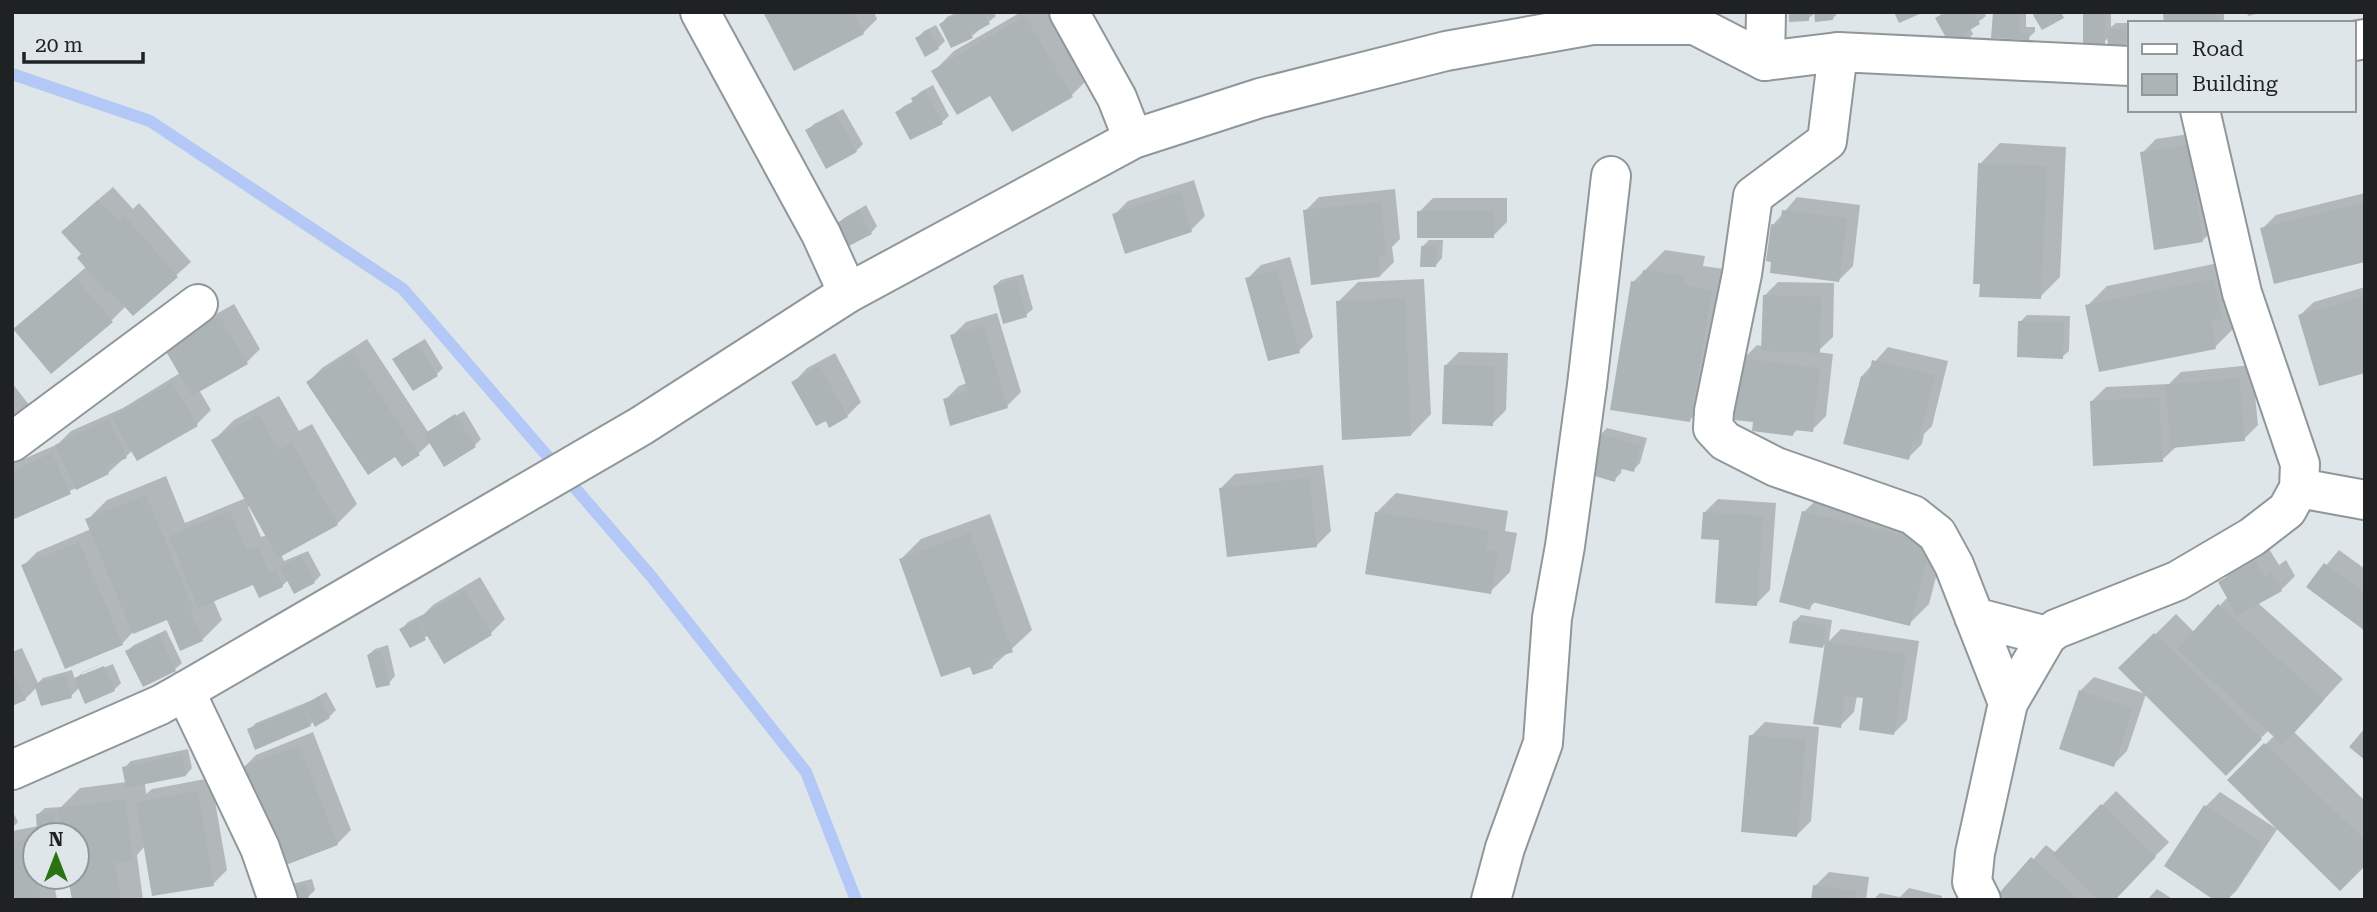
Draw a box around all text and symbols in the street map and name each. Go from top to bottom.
scale bar [24,21,144,65]
legend [2128,21,2356,112]
text: 20 m [35,33,83,57]
text: Road [2192,37,2244,61]
text: Building [2192,72,2278,96]
north arrow [21,821,91,891]
text: N [49,828,64,851]

